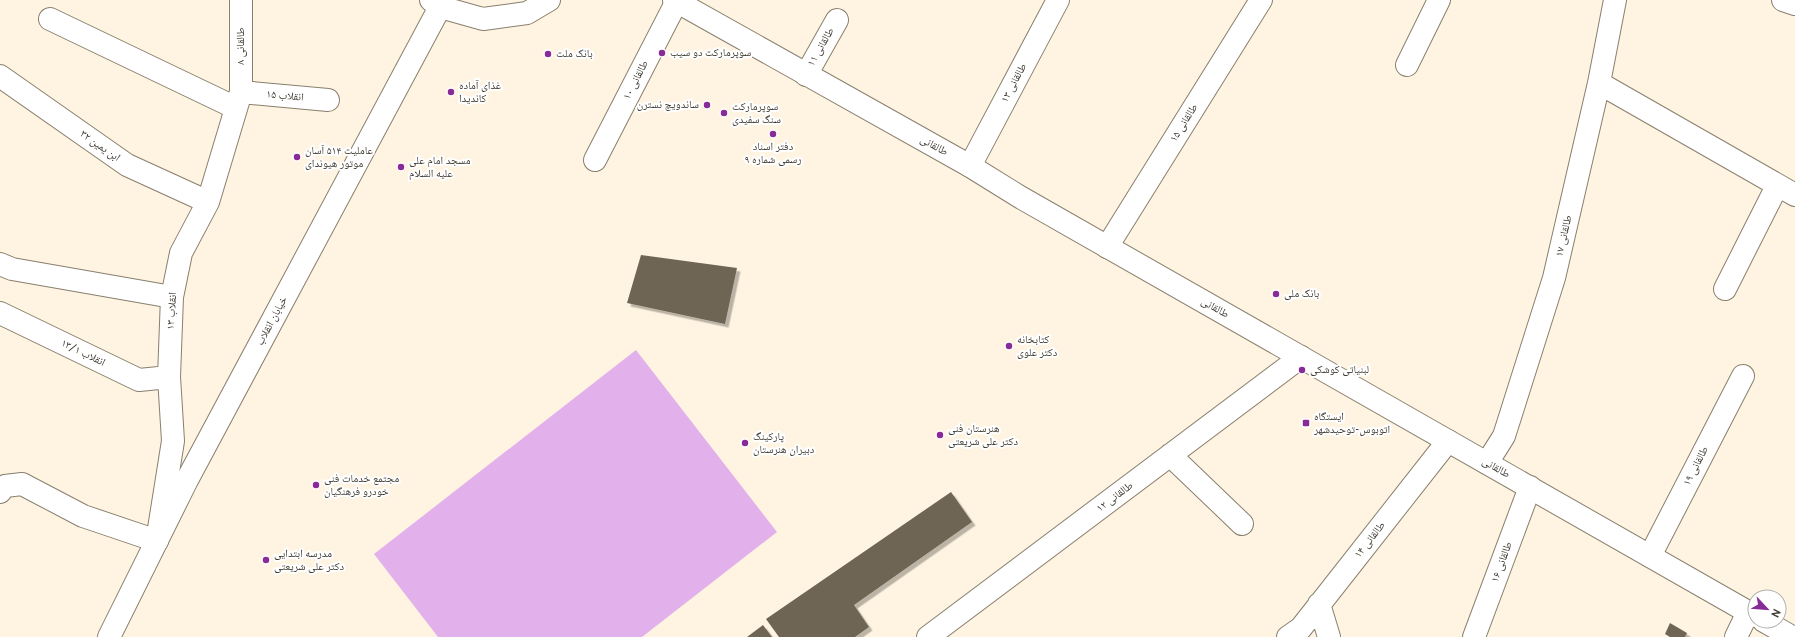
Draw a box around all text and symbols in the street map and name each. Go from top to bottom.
street label: طالقانی ۱۱ [804,25,838,69]
street label: طالقانی ۸ [234,27,248,65]
place label: سوپرمارکت دو سیب [670,46,751,60]
place label: بانک ملت [556,47,593,61]
marker: سوپرمارکت دو سیب [657,48,667,58]
marker: بانک ملت [543,49,553,59]
street label: طالقانی ۱۰ [620,58,652,102]
street label: طالقانی ۱۳ [998,61,1030,105]
place label: غذای آماده کاندیدا [459,79,502,106]
street label: انقلاب ۱۵ [266,87,304,105]
marker: غذای آماده کاندیدا [446,87,456,97]
place label: ساندویچ نسترن [637,98,699,112]
marker: ساندویچ نسترن [702,100,712,110]
place label: سوپرمارکت سنگ سفیدی [732,100,781,127]
street label: طالقانی ۱۵ [1167,101,1201,145]
marker: سوپرمارکت سنگ سفیدی [719,108,729,118]
street label: ابن یمین ۳۲ [77,127,123,165]
marker: دفتر اسناد رسمی شماره ۹ [768,129,778,139]
street label: طالقانی [917,133,951,159]
place label: دفتر اسناد رسمی شماره ۹ [744,140,802,167]
place label: عاملیت ۵۱۴ آسان موتور هیوندای [305,144,374,171]
marker: عاملیت ۵۱۴ آسان موتور هیوندای [292,152,302,162]
place label: مسجد امام علی علیه السلام [409,154,471,181]
marker: مسجد امام علی علیه السلام [396,162,406,172]
street label: طالقانی ۱۷ [1552,214,1576,258]
place label: بانک ملی [1284,287,1319,301]
marker: بانک ملی [1271,289,1281,299]
street label: انقلاب ۱۳ [164,292,180,330]
street label: خیابان انقلاب [253,294,291,348]
street label: طالقانی [1199,294,1231,322]
place label: کتابخانه دکتر علوی [1017,333,1058,360]
street label: انقلاب ۱۳/۱ [58,336,108,370]
marker: کتابخانه دکتر علوی [1004,341,1014,351]
place label: لبنیاتی کوشکی [1310,363,1369,377]
marker: لبنیاتی کوشکی [1297,365,1307,375]
place label: ایستگاه اتوبوس-توحیدشهر [1313,410,1390,437]
marker: ایستگاه اتوبوس-توحیدشهر [1301,418,1311,428]
place label: هنرستان فنی دکتر علی شریعتی [948,422,1018,449]
place label: پارکینگ دبیران هنرستان [753,430,815,457]
marker: هنرستان فنی دکتر علی شریعتی [935,430,945,440]
marker: پارکینگ دبیران هنرستان [740,438,750,448]
street label: طالقانی ۱۹ [1680,444,1712,488]
street label: طالقانی [1480,454,1512,482]
place label: مجتمع خدمات فنی خودرو فرهنگیان [324,472,399,499]
street label: طالقانی ۱۲ [1094,479,1136,515]
marker: مجتمع خدمات فنی خودرو فرهنگیان [311,480,321,490]
street label: طالقانی ۱۴ [1351,519,1389,561]
street label: طالقانی ۱۶ [1488,540,1516,584]
place label: مدرسه ابتدایی دکتر علی شریعتی [274,547,344,574]
marker: مدرسه ابتدایی دکتر علی شریعتی [261,555,271,565]
north arrow [1747,589,1787,629]
text: N [1767,606,1783,620]

